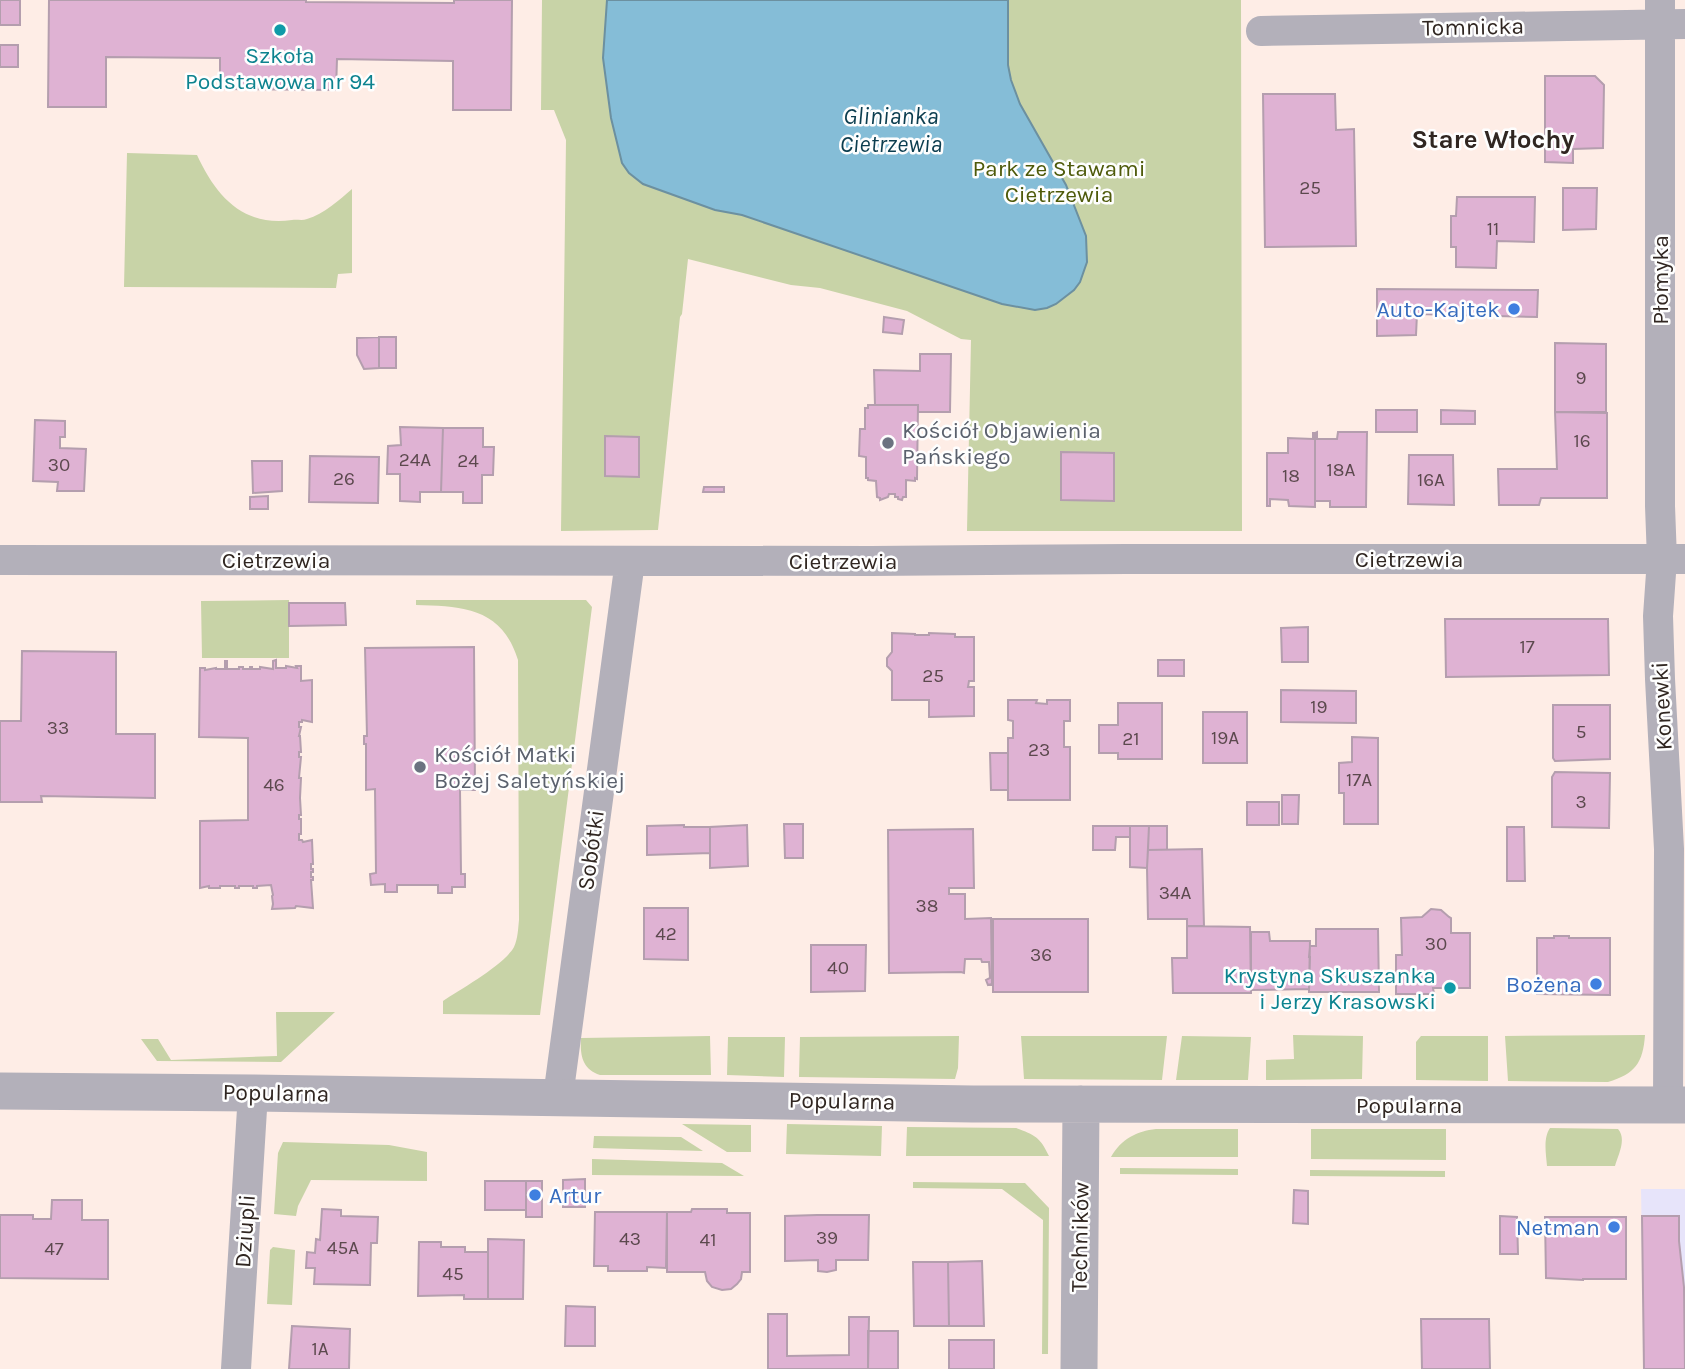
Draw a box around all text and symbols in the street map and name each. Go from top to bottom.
street label: Tomnicka [1422,13,1524,41]
marker: Szkoła Podstawowa nr 94 [272,22,288,38]
place label: Szkoła Podstawowa nr 94 [185,42,375,95]
water label: Glinianka Cietrzewia [840,102,942,158]
district label: Stare Włochy [1412,124,1574,155]
park label: Park ze Stawami Cietrzewia [972,155,1146,208]
house number: 25 [1299,177,1321,199]
house number: 11 [1487,218,1499,240]
street label: Płomyka [1647,235,1674,325]
place label: Auto-Kajtek [1376,296,1500,323]
marker: Auto-Kajtek [1506,301,1522,317]
house number: 9 [1575,367,1587,389]
place label: Kościół Objawienia Pańskiego [902,417,1101,470]
house number: 16 [1573,430,1591,452]
marker: Kościół Objawienia Pańskiego [880,435,896,451]
house number: 24A [399,449,431,471]
house number: 24 [457,450,479,472]
house number: 30 [48,454,70,476]
house number: 18A [1327,459,1356,481]
house number: 18 [1282,465,1300,487]
house number: 26 [333,468,355,490]
house number: 16A [1417,469,1445,491]
street label: Cietrzewia [1355,546,1463,573]
street label: Cietrzewia [222,547,330,574]
street label: Cietrzewia [789,548,897,575]
house number: 17 [1519,636,1535,658]
street label: Konewki [1646,661,1678,751]
house number: 25 [922,665,944,687]
house number: 19 [1310,696,1328,718]
house number: 33 [47,717,69,739]
house number: 5 [1576,721,1586,743]
house number: 19A [1211,727,1239,749]
house number: 21 [1122,728,1140,750]
house number: 23 [1028,739,1050,761]
place label: Kościół Matki Bożej Saletyńskiej [434,741,625,794]
marker: Kościół Matki Bożej Saletyńskiej [412,759,428,775]
house number: 17A [1346,769,1372,791]
house number: 46 [263,774,285,796]
house number: 3 [1575,791,1587,813]
street label: Sobótki [572,808,610,892]
house number: 34A [1159,882,1191,904]
house number: 38 [916,895,938,917]
house number: 42 [655,923,677,945]
house number: 30 [1425,933,1447,955]
house number: 36 [1030,944,1052,966]
house number: 40 [827,957,849,979]
place label: Krystyna Skuszanka i Jerzy Krasowski [1224,962,1436,1015]
place label: Bożena [1506,971,1582,998]
marker: Bożena [1588,976,1604,992]
marker: Krystyna Skuszanka i Jerzy Krasowski [1442,980,1458,996]
street label: Popularna [222,1079,330,1107]
street label: Popularna [788,1087,896,1115]
street label: Popularna [1356,1092,1462,1119]
street label: Techników [1066,1181,1094,1292]
place label: Artur [549,1182,602,1209]
marker: Artur [527,1187,543,1203]
street label: Dziupli [229,1193,261,1269]
place label: Netman [1516,1214,1600,1241]
marker: Netman [1606,1219,1622,1235]
house number: 39 [816,1227,838,1249]
house number: 43 [619,1228,641,1250]
house number: 41 [700,1229,716,1251]
house number: 45A [327,1237,359,1259]
house number: 47 [44,1238,64,1260]
house number: 45 [442,1263,464,1285]
house number: 1A [311,1338,329,1360]

